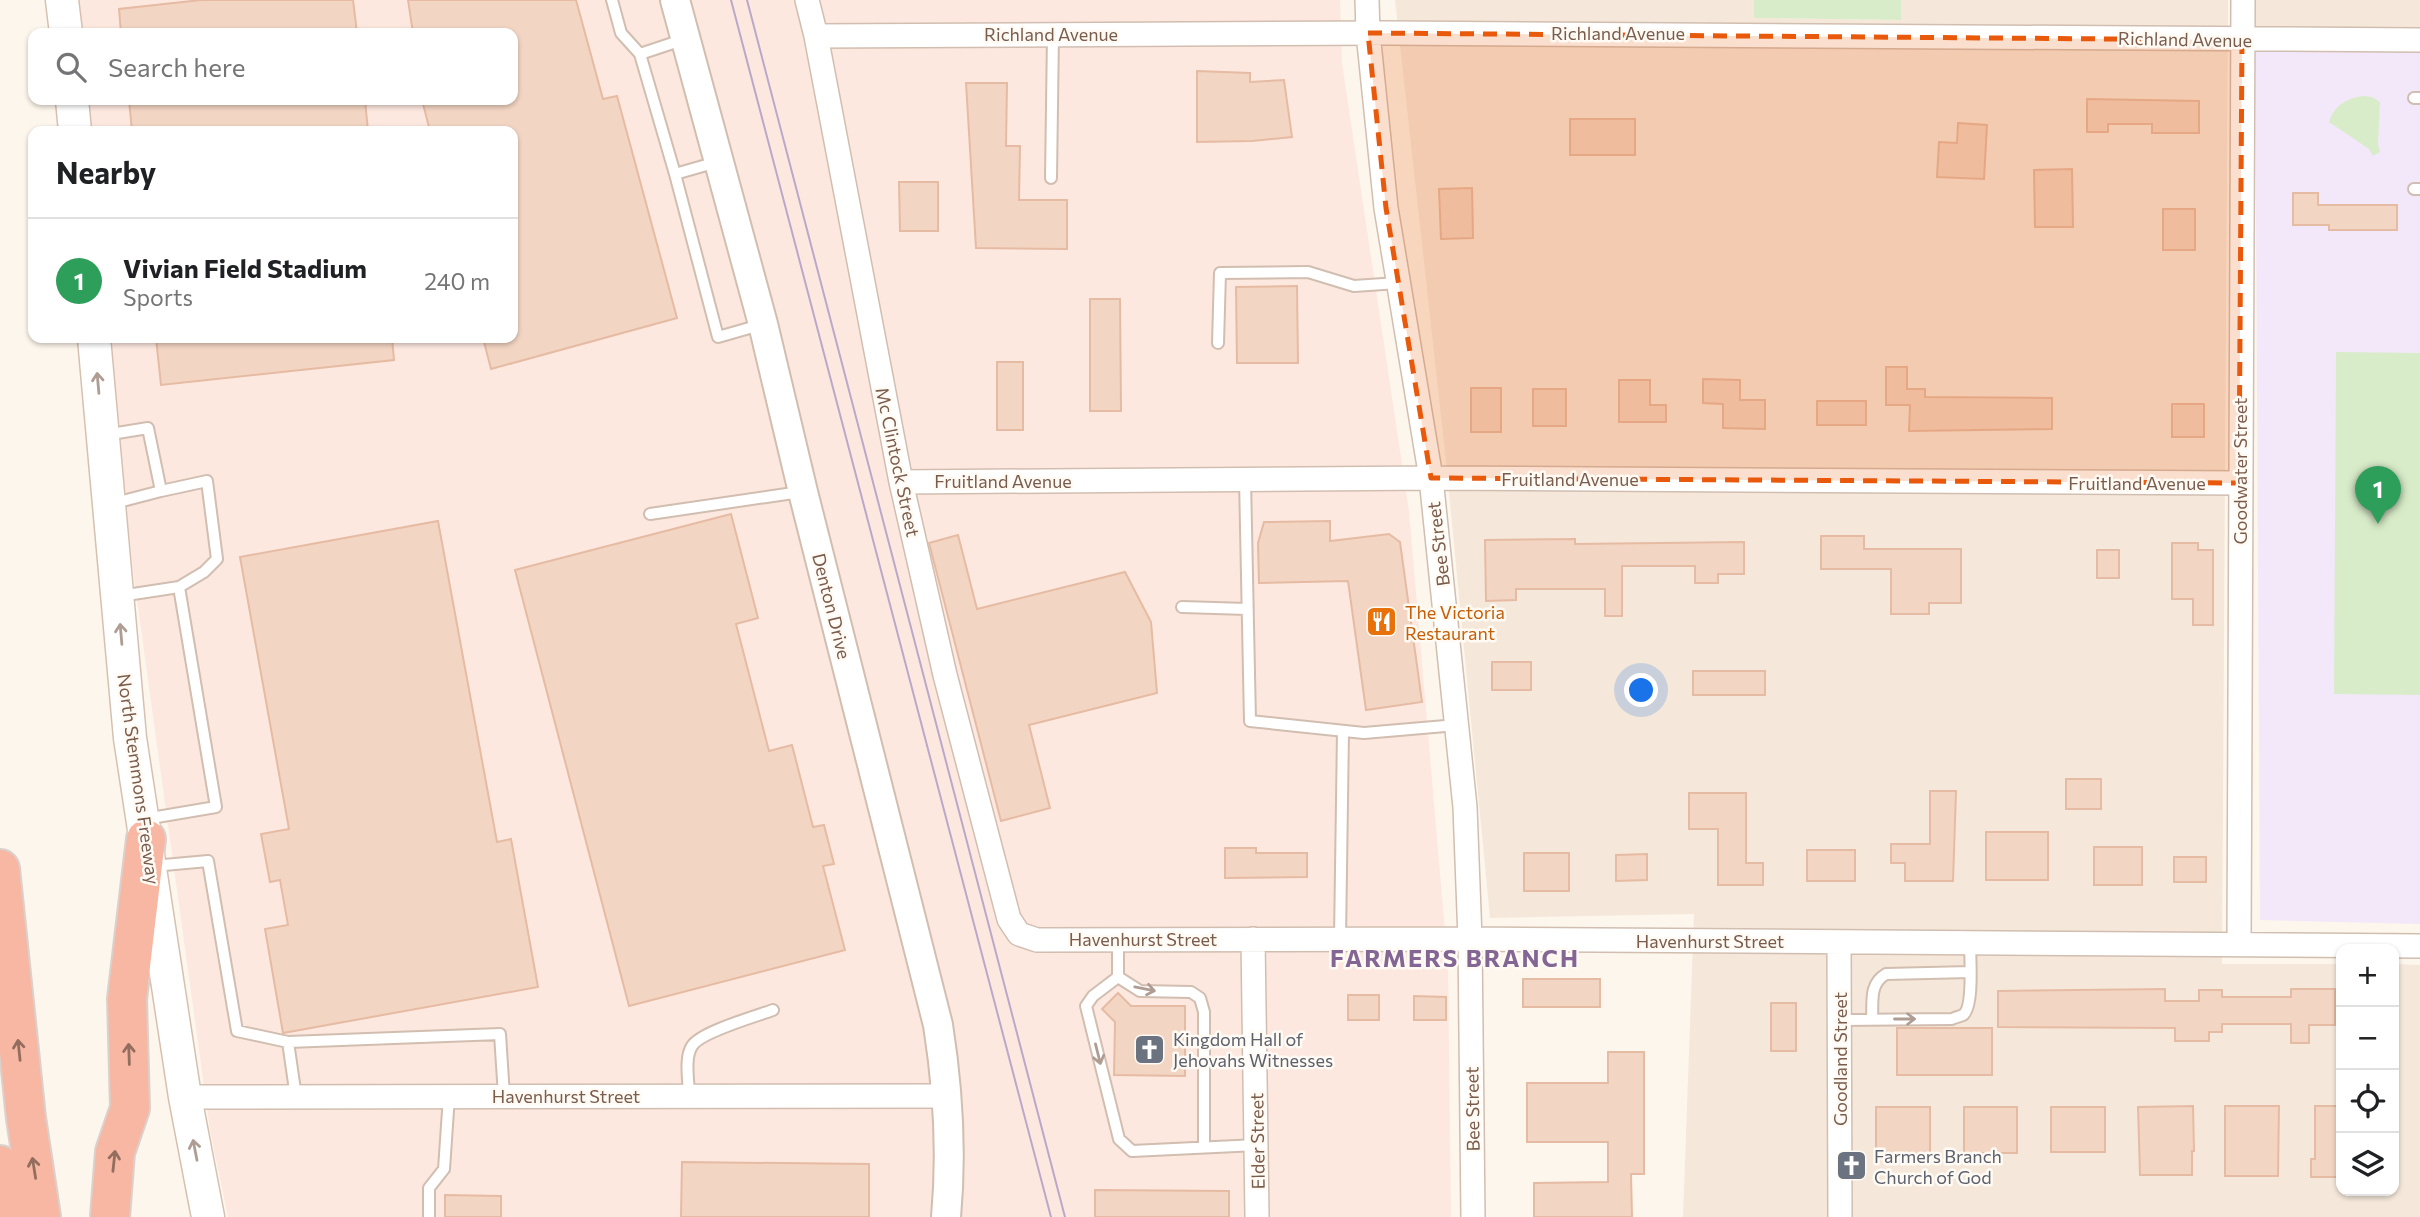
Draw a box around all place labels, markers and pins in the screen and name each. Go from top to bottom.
pin: 1 [2355,466,2401,524]
place label: The Victoria Restaurant [1405,601,1505,644]
restaurant icon: The Victoria Restaurant [1365,605,1399,639]
place label: Kingdom Hall of Jehovahs Witnesses [1173,1028,1333,1071]
church icon: Kingdom Hall of Jehovahs Witnesses [1133,1032,1167,1066]
place label: Farmers Branch Church of God [1874,1145,2002,1188]
church icon: Farmers Branch Church of God [1834,1149,1868,1183]

